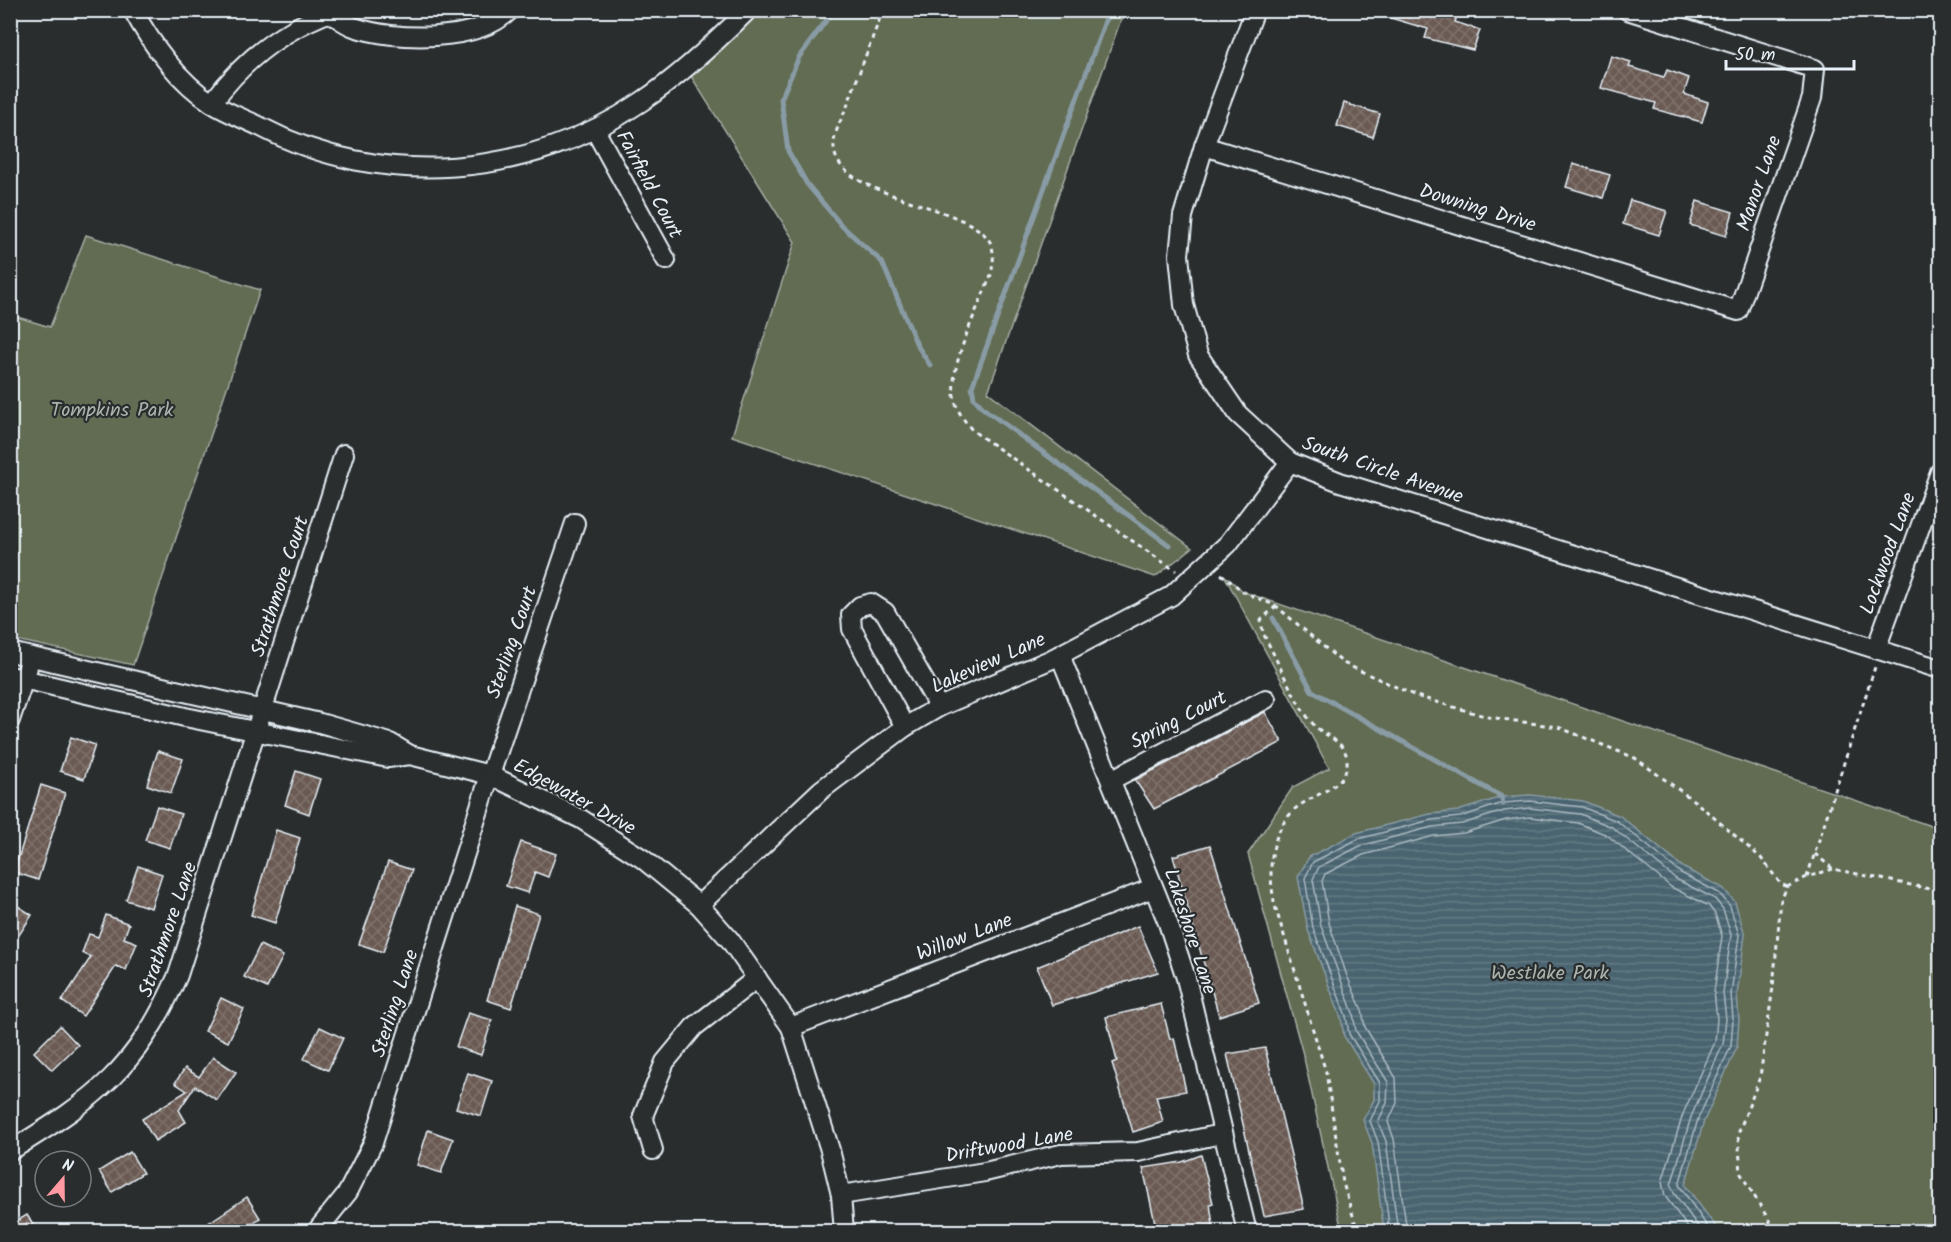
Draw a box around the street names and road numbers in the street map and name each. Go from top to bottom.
street label: Fairfield Court [606,125,690,245]
street label: Manor Lane [1729,131,1791,236]
street label: Downing Drive [1415,176,1540,242]
street label: South Circle Avenue [1297,428,1467,514]
street label: Lockwood Lane [1852,488,1926,619]
street label: Strathmore Court [243,512,319,661]
street label: Sterling Court [479,582,547,703]
street label: Lakeview Lane [926,624,1051,703]
street label: Spring Court [1125,683,1233,759]
street label: Edgewater Drive [507,751,641,845]
street label: Strathmore Lane [131,858,207,1002]
street label: Lakeshore Lane [1154,865,1224,999]
street label: Willow Lane [912,905,1017,971]
street label: Sterling Lane [363,946,428,1062]
street label: Driftwood Lane [943,1119,1076,1173]

